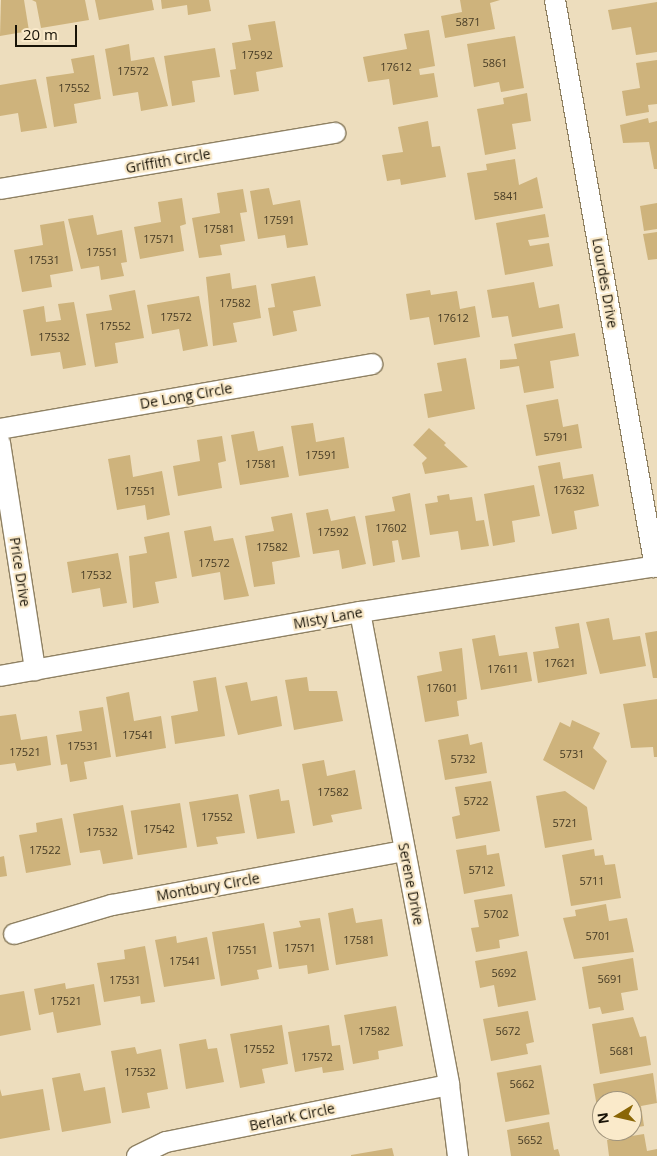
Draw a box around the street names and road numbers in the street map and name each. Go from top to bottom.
street label: Griffith Circle [124,145,212,177]
street label: Lourdes Drive [589,237,621,329]
street label: De Long Circle [139,380,233,412]
street label: Price Drive [6,536,34,608]
street label: Misty Lane [292,604,364,632]
street label: Serene Drive [395,841,427,927]
street label: Montbury Circle [155,870,261,904]
street label: Berlark Circle [248,1100,336,1134]

